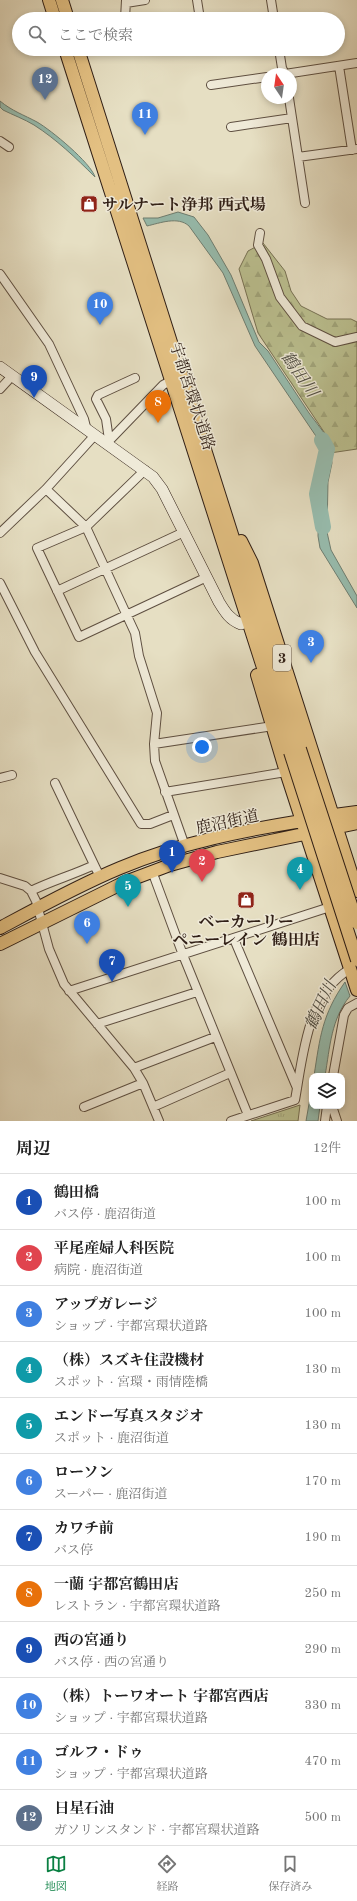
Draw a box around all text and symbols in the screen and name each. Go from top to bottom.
search box [12,12,345,56]
icon: search [26,23,48,45]
text: ここで検索 [58,29,133,44]
pin: 12 [32,67,58,100]
north arrow [261,68,297,104]
pin: 11 [132,102,158,135]
shop icon: サルナート浄邦 西式場 [79,194,99,214]
place label: サルナート浄邦 西式場 [102,196,266,214]
pin: 10 [87,292,113,325]
street label: 宇都宮環状道路 [166,340,218,452]
water label: 鶴田川 [277,348,323,402]
pin: 9 [21,365,47,398]
pin: 8 [145,390,171,423]
pin: 3 [298,630,324,663]
road number: 3 [273,645,291,671]
your location [192,737,212,757]
street label: 鹿沼街道 [194,807,260,837]
pin: 1 [159,840,185,873]
pin: 2 [189,849,215,882]
pin: 4 [287,857,313,890]
pin: 5 [115,874,141,907]
shop icon: ベーカーリー ペニーレイン 鶴田店 [236,890,256,910]
pin: 6 [74,911,100,944]
place label: ベーカーリー ペニーレイン 鶴田店 [172,914,320,949]
pin: 7 [99,949,125,982]
water label: 鶴田川 [301,976,341,1032]
map controls [309,1073,345,1109]
button: layers [309,1073,345,1109]
text: 周辺 [16,1141,50,1158]
text: 12件 [313,1142,341,1155]
text: 鶴田橋 [54,1186,99,1201]
text: 1 [25,1195,33,1208]
text: 100 m [304,1195,341,1208]
text: バス停 · 鹿沼街道 [54,1208,156,1221]
text: 平尾産婦人科医院 [54,1242,174,1257]
text: 2 [25,1251,33,1264]
text: 100 m [304,1251,341,1264]
text: 病院 · 鹿沼街道 [54,1264,143,1277]
text: アップガレージ [54,1298,158,1313]
text: 3 [25,1307,33,1320]
text: 100 m [304,1307,341,1320]
text: ショップ · 宇都宮環状道路 [54,1320,208,1333]
text: （株）スズキ住設機材 [54,1354,204,1369]
text: 4 [25,1363,33,1376]
text: 130 m [304,1363,341,1376]
text: スポット · 宮環・雨情陸橋 [54,1376,208,1389]
text: エンドー写真スタジオ [54,1410,204,1425]
text: 5 [25,1419,33,1432]
text: 130 m [304,1419,341,1432]
text: スポット · 鹿沼街道 [54,1432,169,1445]
text: ローソン [54,1466,113,1481]
text: 6 [25,1475,33,1488]
text: 170 m [304,1475,341,1488]
text: スーパー · 鹿沼街道 [54,1488,168,1501]
text: カワチ前 [54,1522,114,1537]
text: 7 [25,1531,33,1544]
text: 190 m [304,1531,341,1544]
text: バス停 [54,1544,93,1557]
text: 一蘭 宇都宮鶴田店 [54,1578,178,1593]
text: 8 [25,1587,33,1600]
text: 250 m [304,1587,341,1600]
text: レストラン · 宇都宮環状道路 [54,1600,221,1613]
text: 西の宮通り [54,1634,129,1649]
text: 9 [25,1643,33,1656]
text: 290 m [304,1643,341,1656]
text: バス停 · 西の宮通り [54,1656,169,1669]
text: （株）トーワオート 宇都宮西店 [54,1690,268,1705]
text: 10 [21,1699,37,1712]
text: 330 m [304,1699,341,1712]
text: ショップ · 宇都宮環状道路 [54,1712,208,1725]
text: ゴルフ・ドゥ [54,1746,144,1761]
text: 11 [21,1755,37,1768]
text: 470 m [304,1755,341,1768]
text: ショップ · 宇都宮環状道路 [54,1768,208,1781]
text: 日星石油 [54,1802,114,1817]
text: 12 [21,1811,37,1824]
text: 500 m [304,1811,341,1824]
text: ガソリンスタンド · 宇都宮環状道路 [54,1824,260,1837]
tab: 地図 [45,1853,67,1895]
tab: 経路 [156,1853,178,1895]
tab: 保存済み [268,1853,312,1895]

